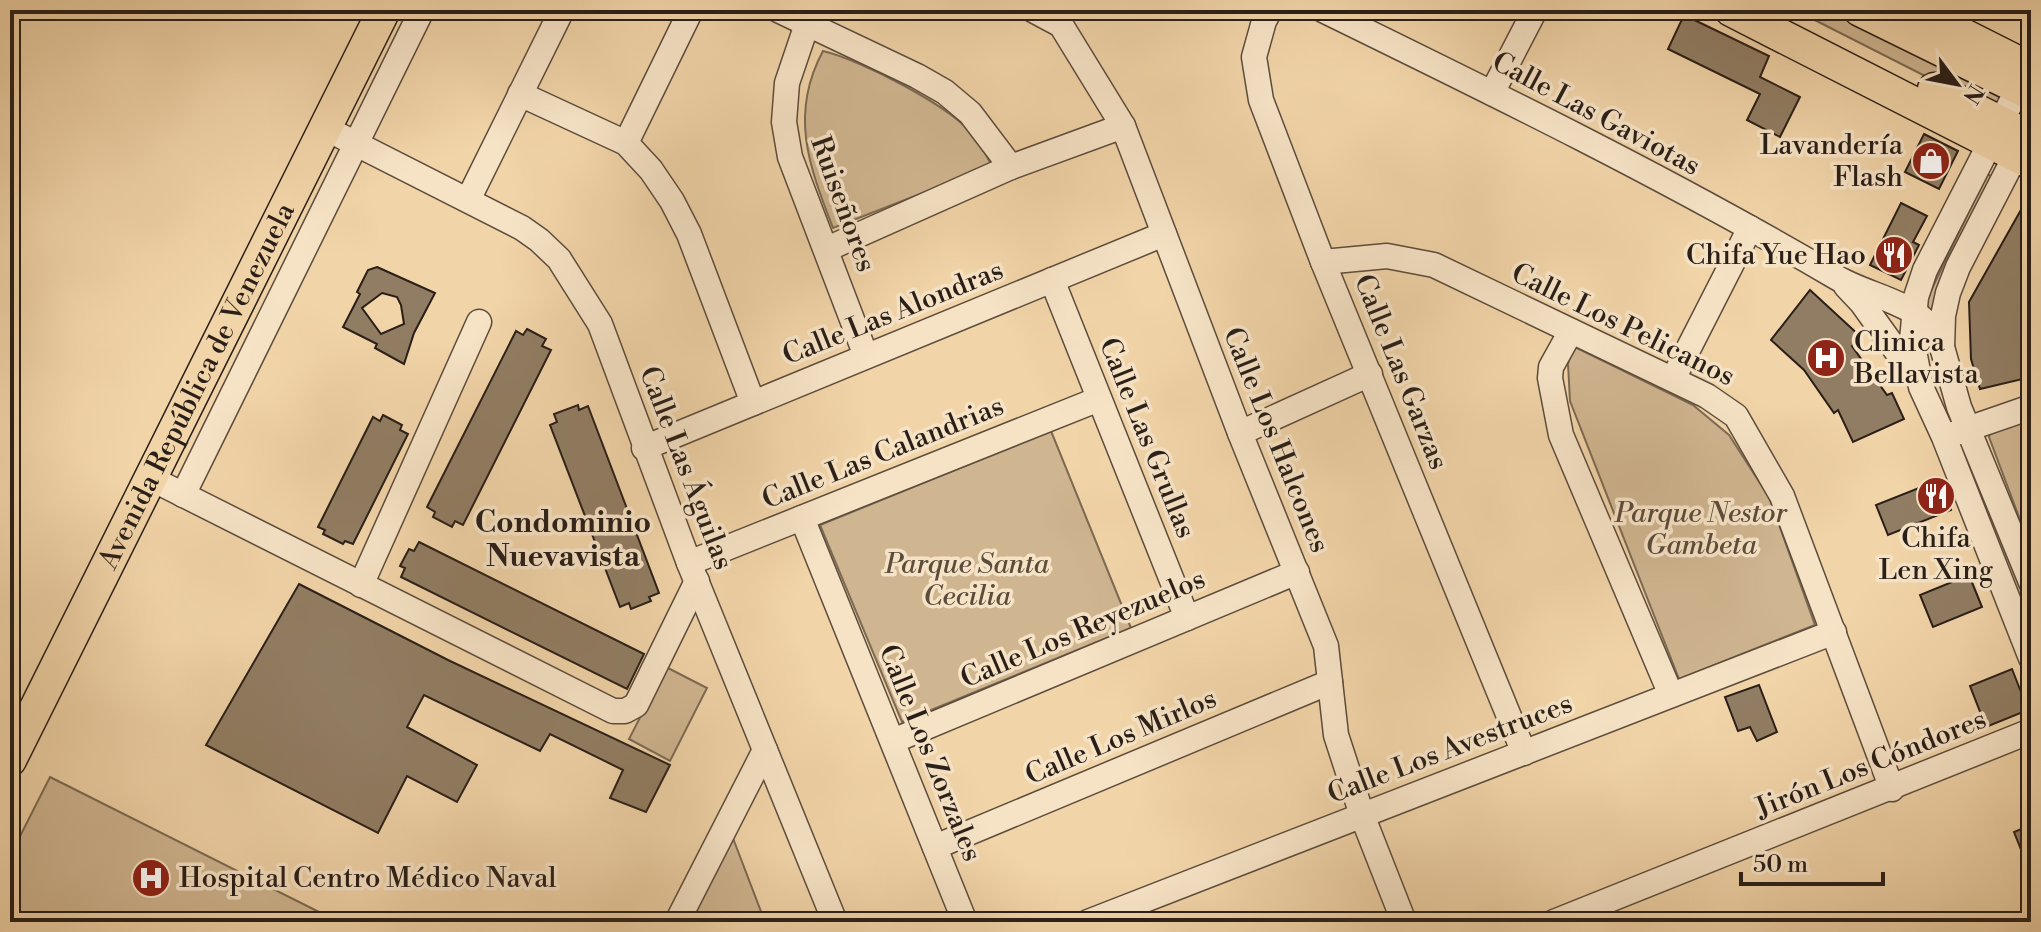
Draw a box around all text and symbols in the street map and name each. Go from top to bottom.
street label: Calle Las Gaviotas [1486,44,1706,184]
north arrow [1917,44,1997,124]
text: N [1956,79,1989,109]
place label: Lavandería Flash [1760,128,1904,195]
street label: Ruiseñores [802,131,884,277]
shop icon: Lavandería Flash [1910,140,1952,182]
street label: Avenida República de Venezuela [90,196,303,576]
restaurant icon: Chifa Yue Hao [1873,234,1915,276]
place label: Chifa Yue Hao [1686,238,1866,273]
street label: Calle Las Alondras [778,253,1008,373]
street label: Calle Los Pelicanos [1506,256,1740,394]
street label: Calle Las Garzas [1346,269,1456,475]
street label: Calle Los Halcones [1215,322,1337,558]
place label: Clinica Bellavista [1853,325,1979,392]
street label: Calle Las Grullas [1091,333,1203,543]
hospital icon: Clinica Bellavista [1805,337,1847,379]
street label: Calle Las Águilas [631,361,743,575]
street label: Calle Las Calandrias [757,389,1009,517]
restaurant icon: Chifa Len Xing [1915,475,1957,517]
park label: Parque Nestor Gambeta [1614,496,1788,563]
district label: Condominio Nuevavista [475,504,651,576]
place label: Chifa Len Xing [1879,521,1994,588]
park label: Parque Santa Cecilia [884,547,1050,614]
street label: Calle Los Reyezuelos [955,562,1211,696]
street label: Calle Los Zorzales [871,640,989,866]
street label: Calle Los Mirlos [1020,681,1222,793]
street label: Calle Los Avestruces [1323,686,1577,812]
street label: Jirón Los Cóndores [1749,702,1992,827]
scale bar [1741,836,1883,886]
text: 50 m [1753,850,1808,880]
hospital icon: Hospital Centro Médico Naval [130,857,172,899]
place label: Hospital Centro Médico Naval [179,861,557,896]

